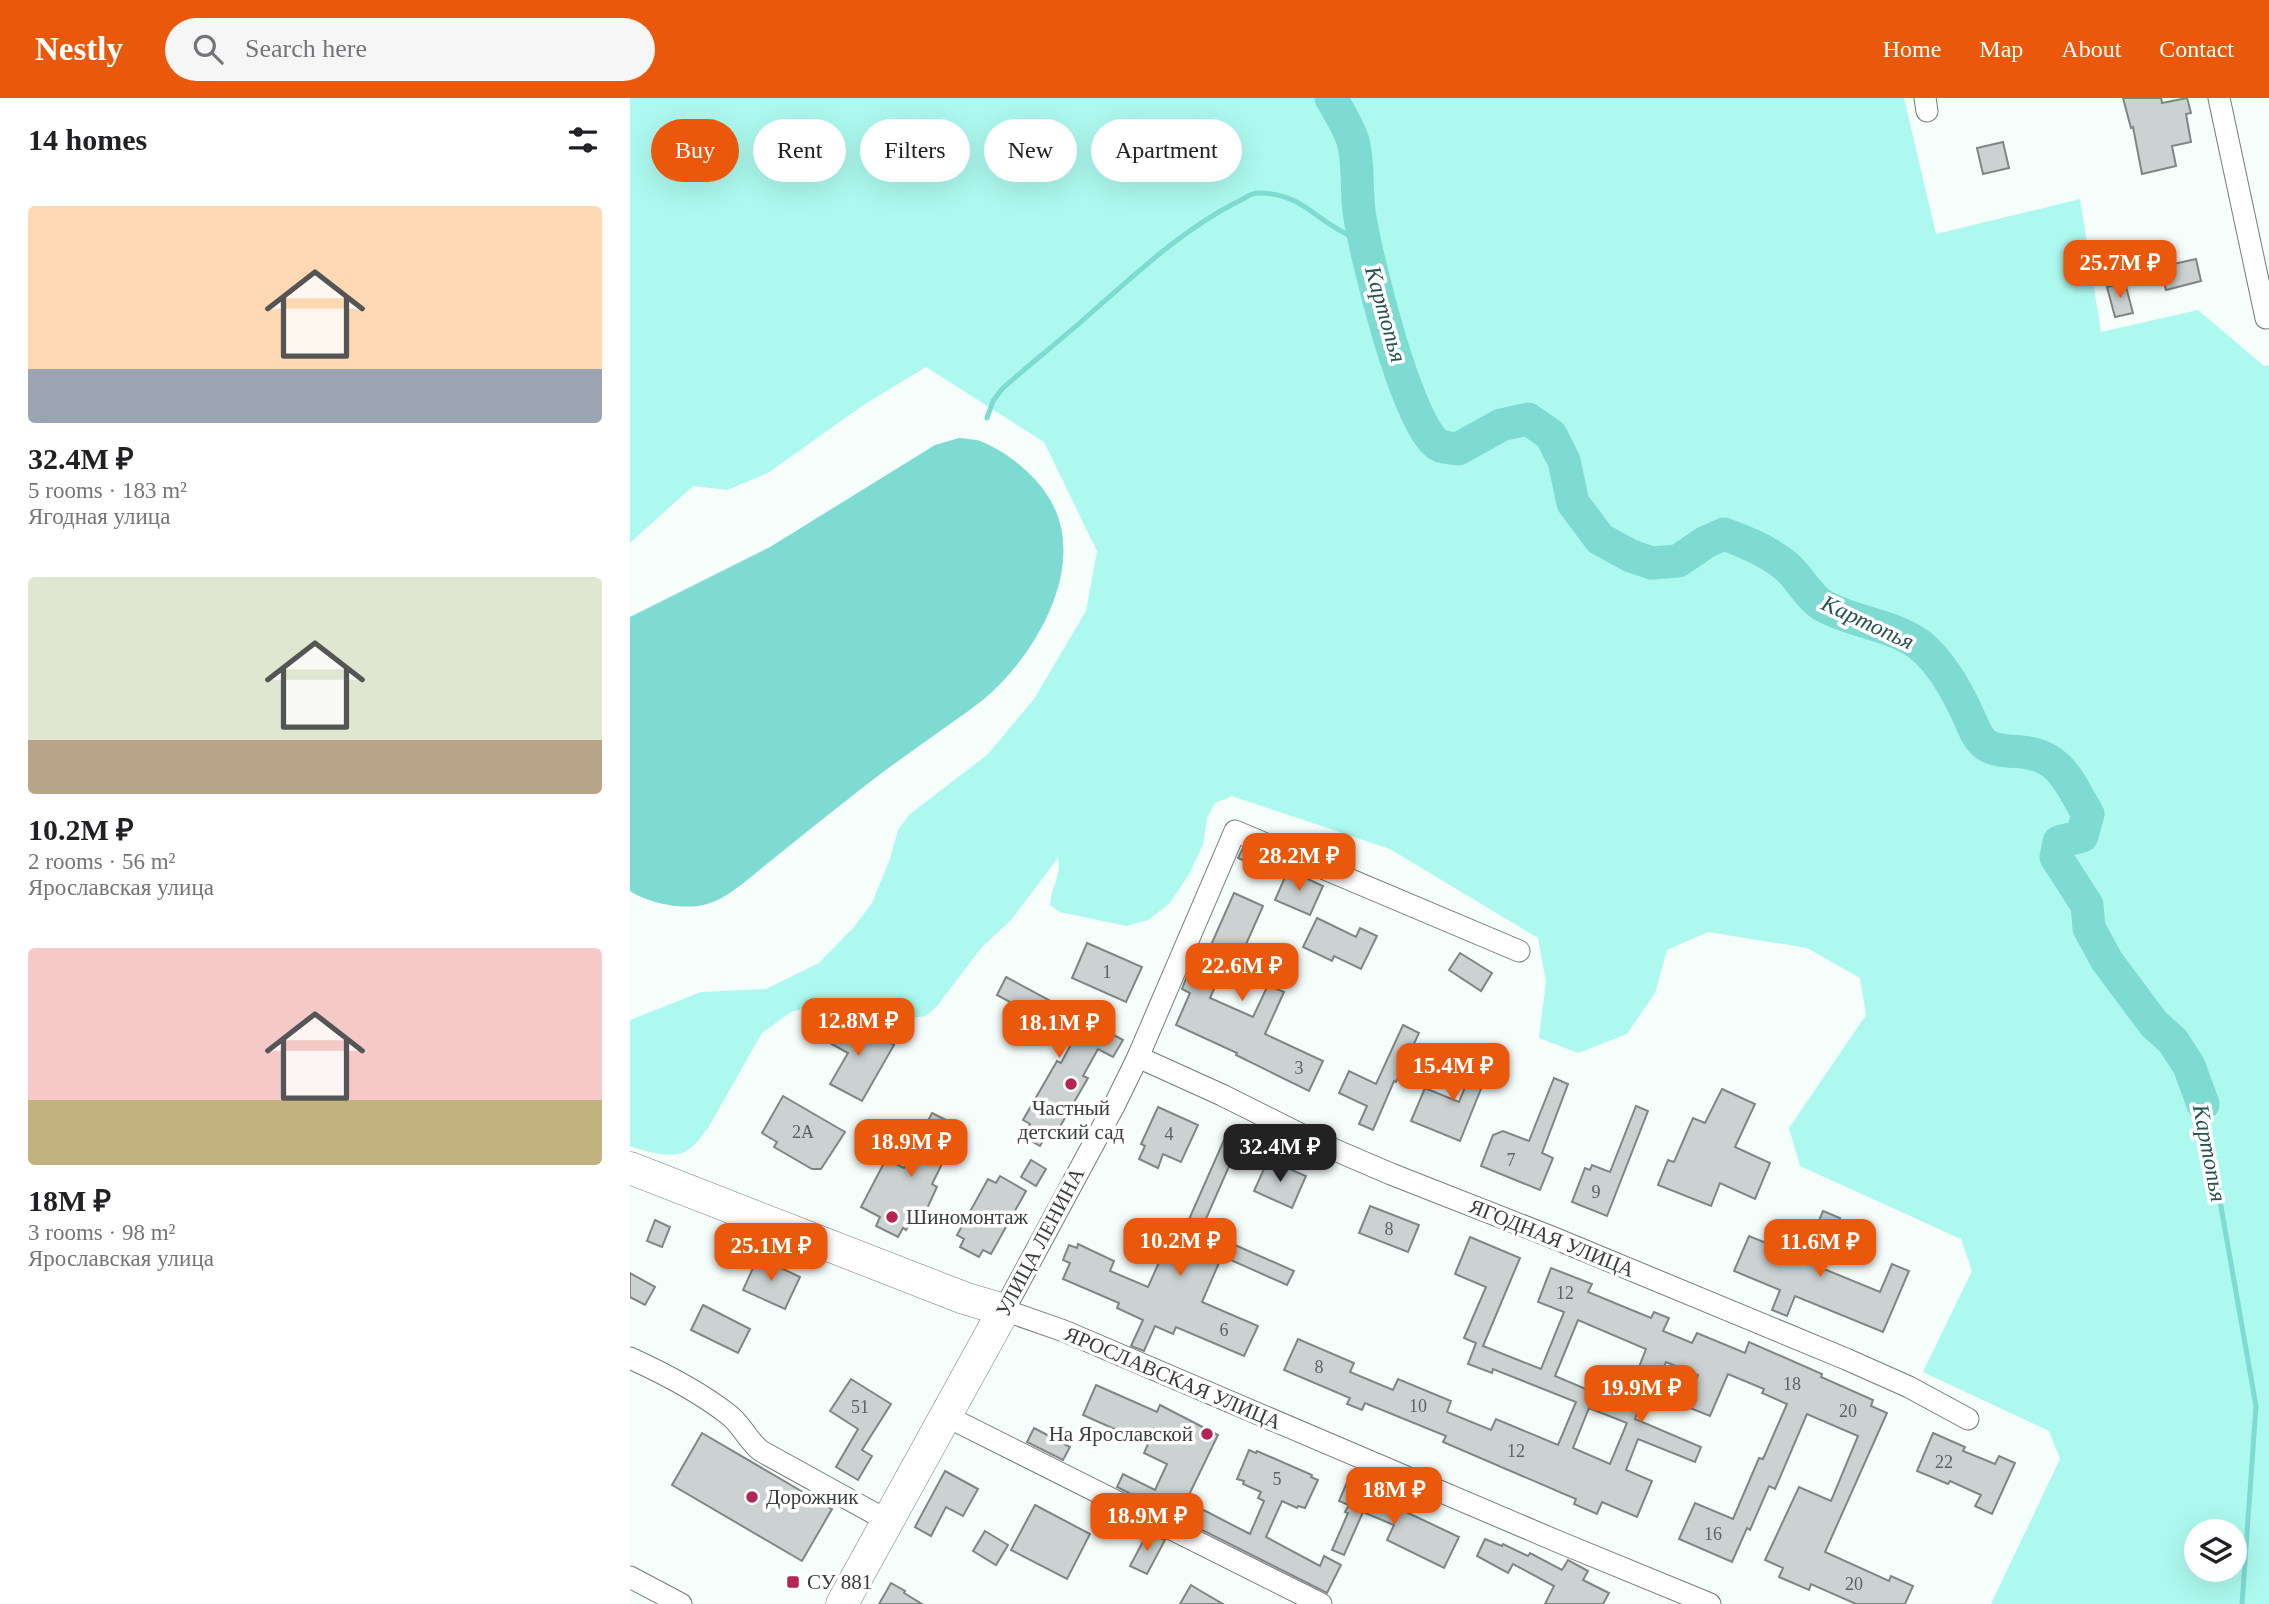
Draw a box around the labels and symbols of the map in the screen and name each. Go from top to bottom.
pin: 25.7M ₽ [2055,240,2185,300]
water label: Картопья [1360,262,1411,365]
water label: Картопья [1817,590,1918,655]
pin: 28.2M ₽ [1234,834,1364,893]
pin: 22.6M ₽ [1177,944,1307,1003]
house number: 1 [1103,962,1112,982]
pin: 12.8M ₽ [793,998,923,1058]
pin: 18.1M ₽ [994,1000,1124,1060]
pin: 15.4M ₽ [1388,1044,1518,1103]
house number: 3 [1295,1058,1304,1078]
marker: Частный детский сад [1063,1076,1079,1092]
place label: Частный детский сад [1018,1096,1124,1144]
water label: Картопья [2188,1101,2231,1204]
pin: 18.9M ₽ [846,1119,976,1179]
house number: 2А [792,1122,814,1142]
house number: 4 [1165,1124,1174,1144]
pin: 32.4M ₽ [1215,1124,1345,1184]
house number: 7 [1507,1150,1516,1170]
street label: УЛИЦА ЛЕНИНА [991,1163,1090,1321]
house number: 9 [1592,1182,1601,1202]
street label: ЯГОДНАЯ УЛИЦА [1466,1194,1639,1282]
place label: Шиномонтаж [906,1205,1029,1229]
marker: Шиномонтаж [884,1209,900,1225]
pin: 10.2M ₽ [1115,1218,1245,1278]
house number: 8 [1385,1219,1394,1239]
pin: 11.6M ₽ [1755,1220,1885,1279]
pin: 25.1M ₽ [706,1224,836,1283]
house number: 12 [1556,1283,1574,1303]
house number: 6 [1220,1320,1229,1340]
street label: ЯРОСЛАВСКАЯ УЛИЦА [1061,1321,1286,1435]
house number: 8 [1315,1357,1324,1377]
pin: 19.9M ₽ [1576,1366,1706,1425]
house number: 18 [1783,1374,1801,1394]
house number: 10 [1409,1396,1427,1416]
house number: 51 [851,1397,869,1417]
house number: 20 [1839,1401,1857,1421]
place label: На Ярославской [1049,1422,1193,1446]
marker: На Ярославской [1199,1426,1215,1442]
house number: 12 [1507,1441,1525,1461]
house number: 22 [1935,1452,1953,1472]
pin: 18M ₽ [1345,1468,1443,1527]
house number: 5 [1273,1469,1282,1489]
place label: Дорожник [766,1485,859,1509]
marker: Дорожник [744,1489,760,1505]
pin: 18.9M ₽ [1082,1494,1212,1553]
house number: 16 [1704,1524,1722,1544]
place label: СУ 881 [807,1570,872,1594]
marker: СУ 881 [785,1574,801,1590]
house number: 20 [1845,1574,1863,1594]

